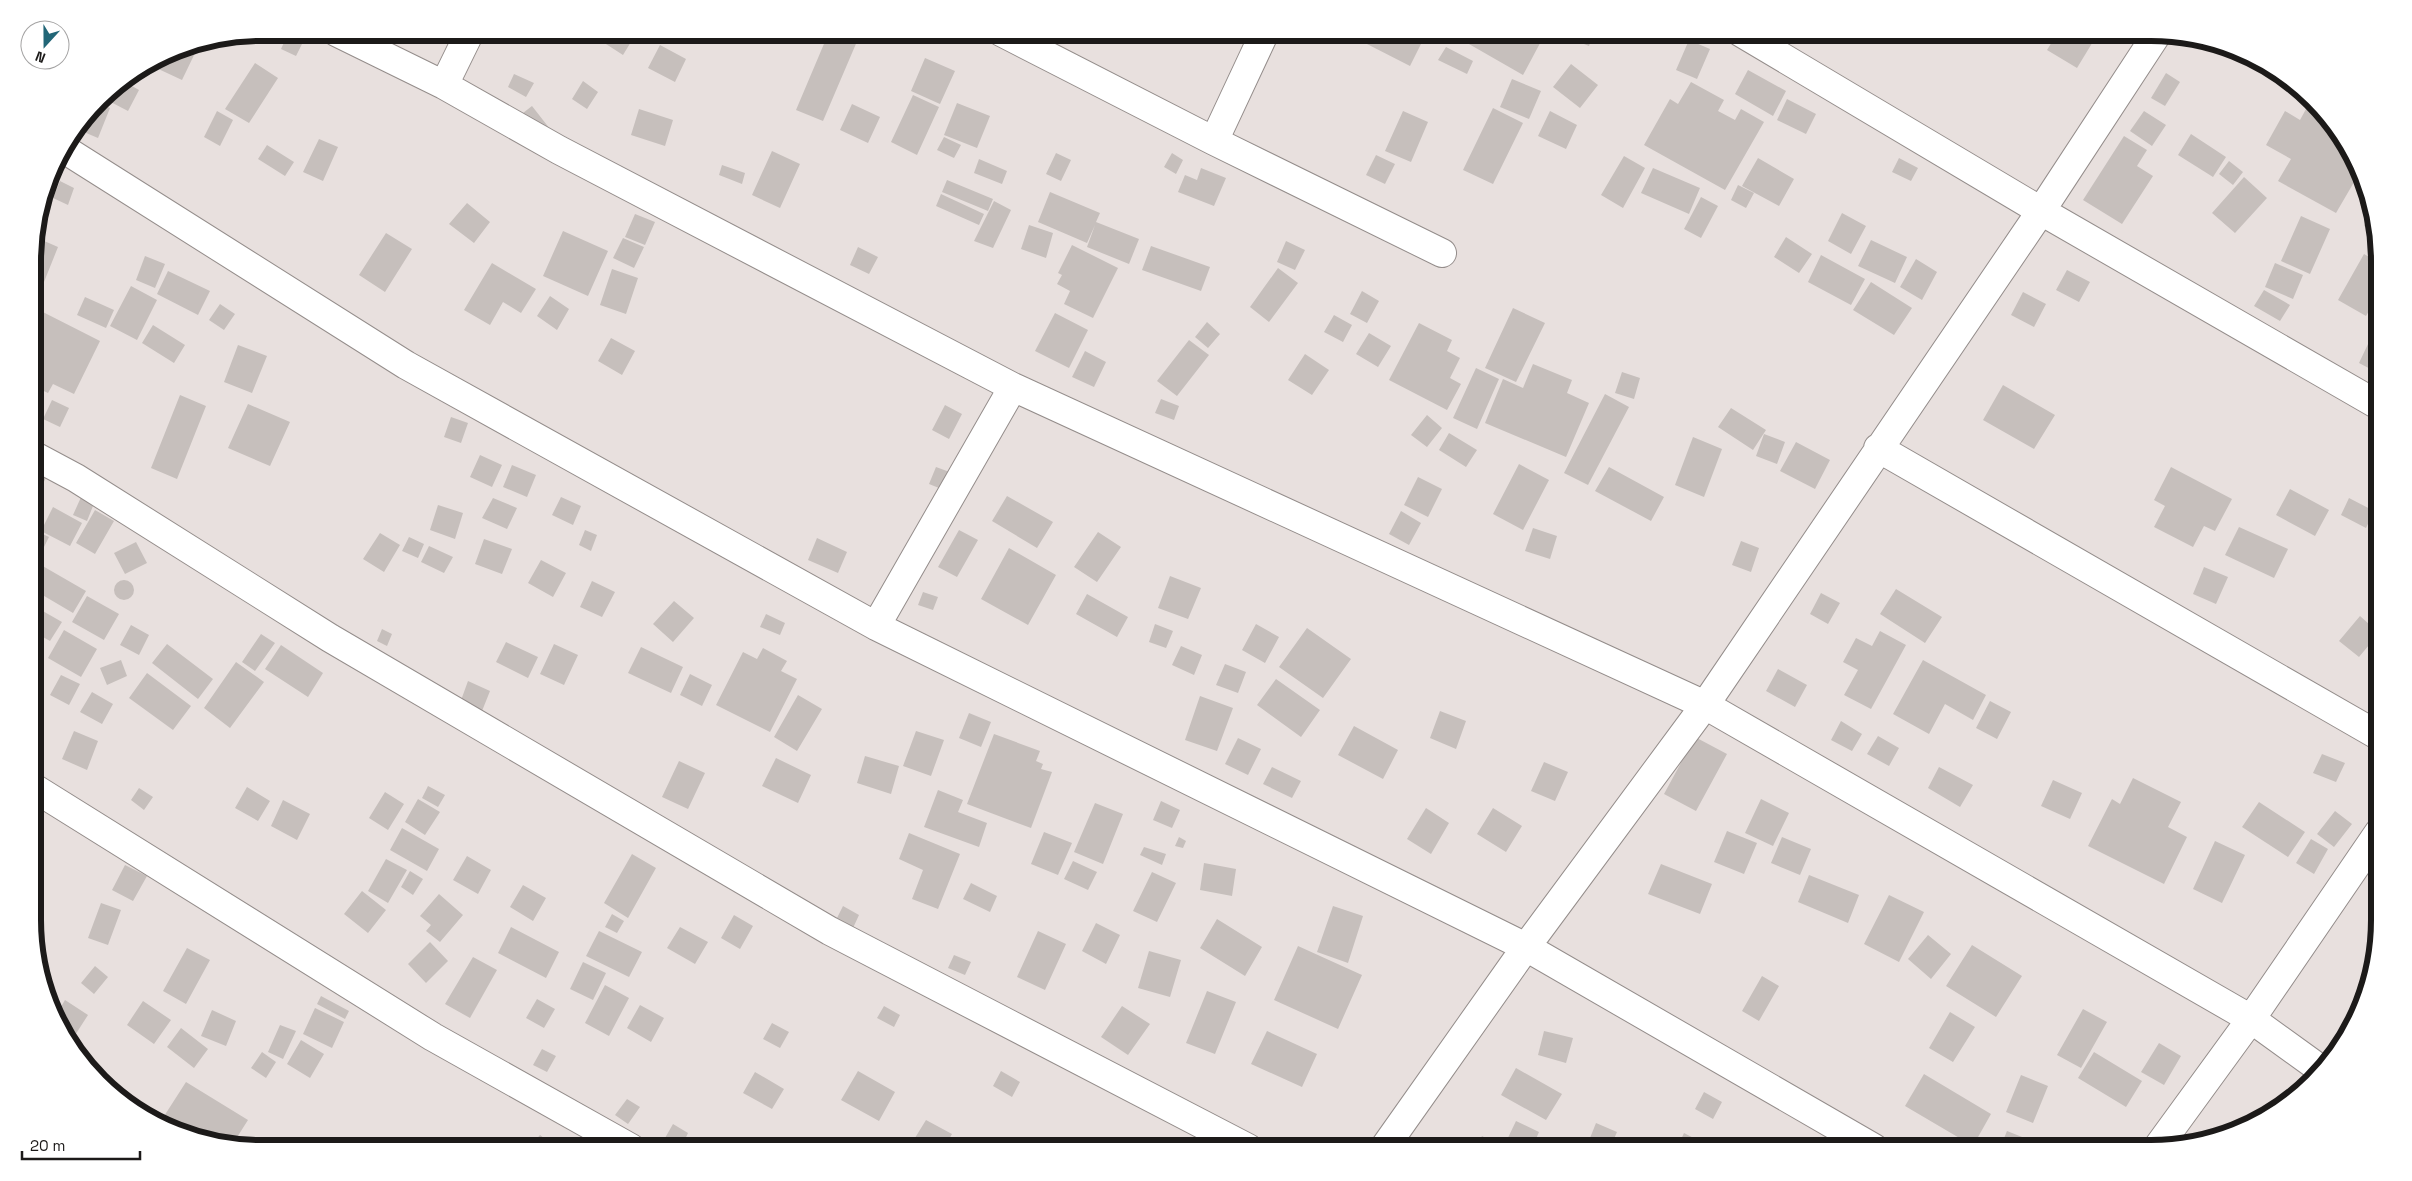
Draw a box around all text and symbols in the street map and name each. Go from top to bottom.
north arrow [20,20,70,70]
text: N [33,47,48,67]
scale bar [22,1128,140,1160]
text: 20 m [30,1136,65,1155]

